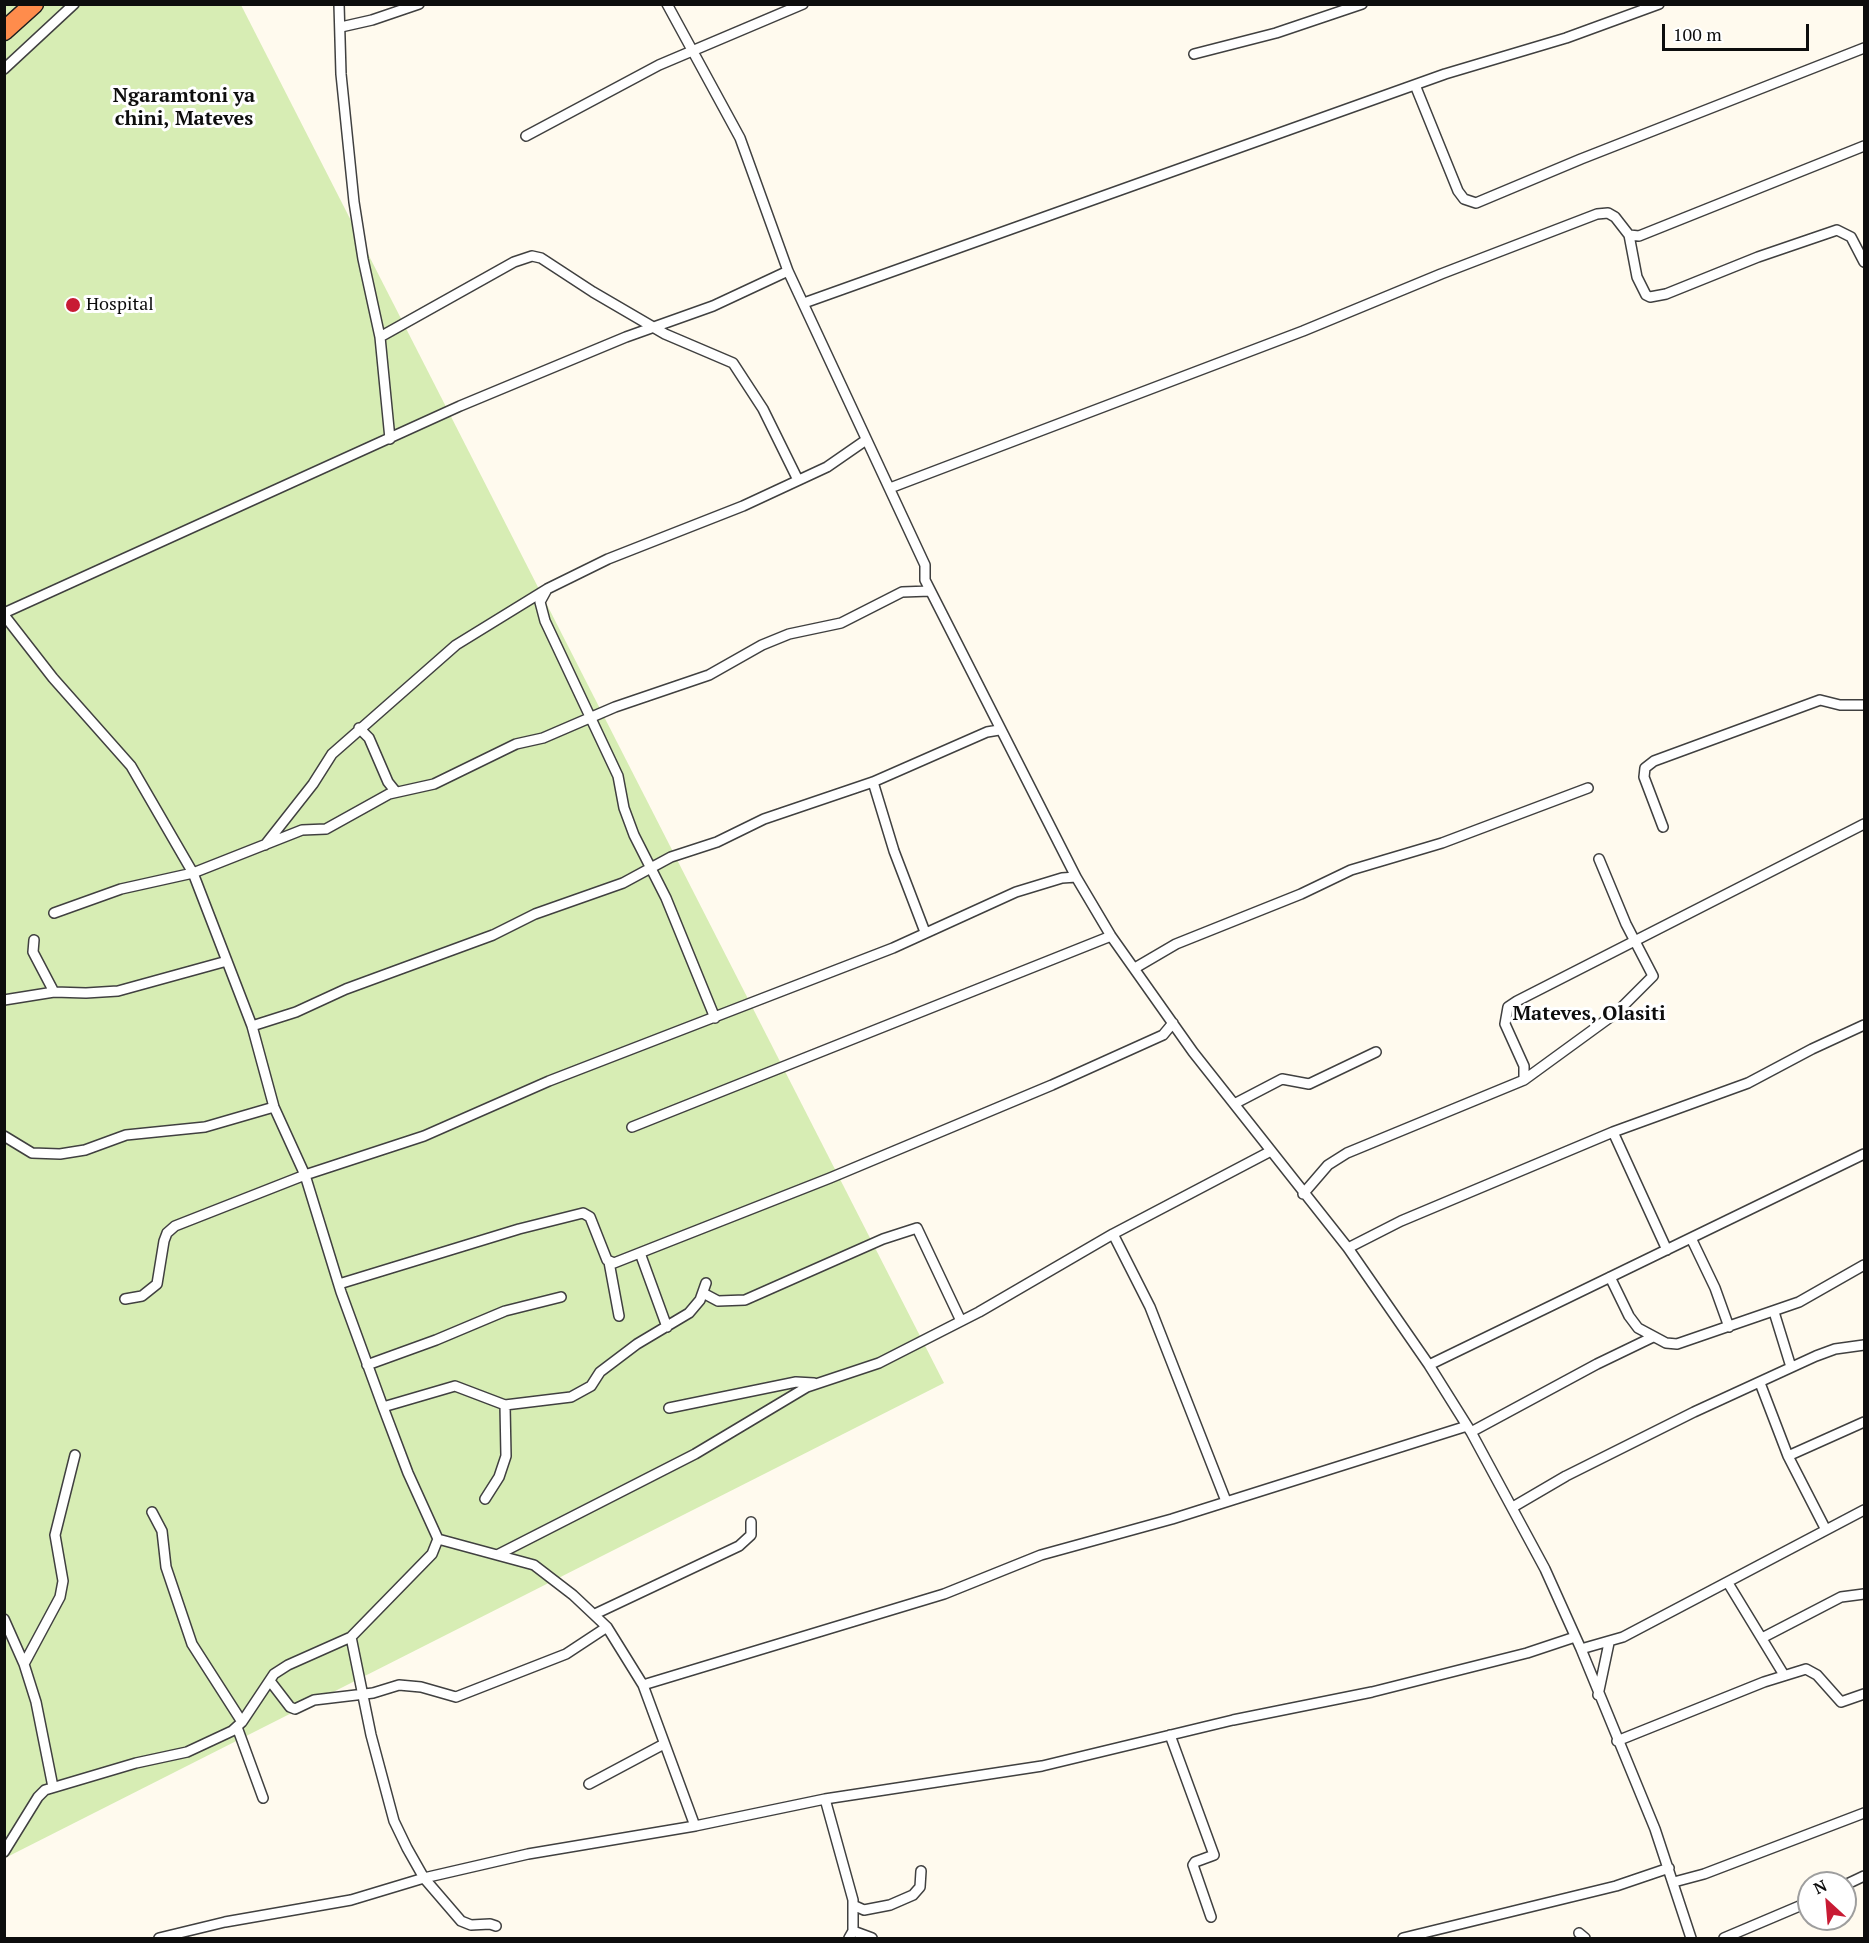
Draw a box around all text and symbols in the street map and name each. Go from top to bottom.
scale bar [1665,12,1812,50]
text: 100 m [1673,22,1722,46]
district label: Ngaramtoni ya chini, Mateves [113,84,255,131]
place label: Hospital [86,294,154,316]
marker: Hospital [64,296,82,314]
district label: Mateves, Olasiti [1512,1002,1666,1026]
north arrow [1797,1871,1857,1931]
text: N [1810,1874,1830,1899]

